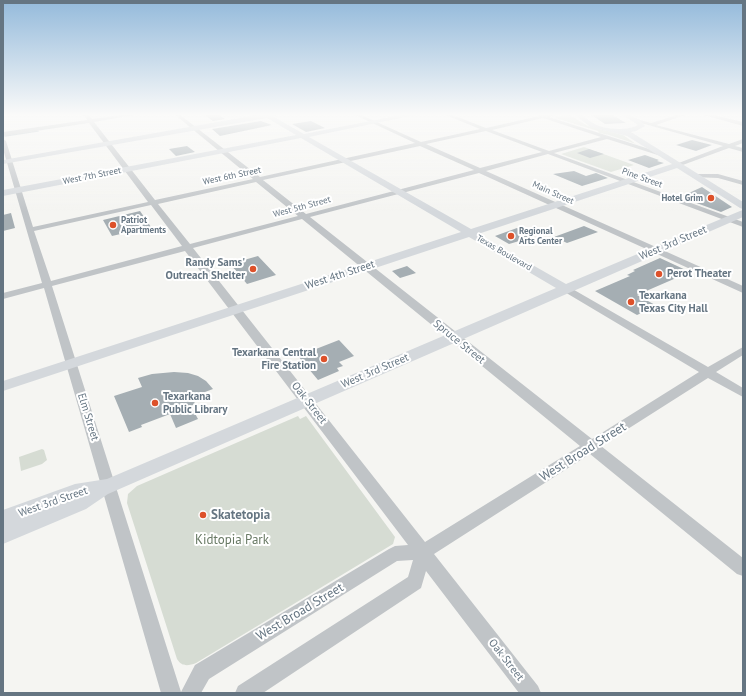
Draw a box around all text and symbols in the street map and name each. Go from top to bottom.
street label: West 7th Street [62,165,122,187]
street label: West 6th Street [202,165,262,187]
street label: Pine Street [620,166,664,190]
street label: Main Street [531,179,575,207]
place label: Hotel Grim [661,193,703,203]
marker: Hotel Grim [706,193,716,203]
street label: West 5th Street [272,194,332,220]
place label: Patriot Apartments [121,215,166,236]
marker: Patriot Apartments [108,220,118,230]
street label: West 3rd Street [637,223,709,263]
place label: Regional Arts Center [519,226,562,247]
marker: Regional Arts Center [506,231,516,241]
street label: Texas Boulevard [474,233,534,273]
place label: Randy Sams' Outreach Shelter [166,256,245,282]
street label: West 4th Street [304,258,376,292]
marker: Randy Sams' Outreach Shelter [248,264,258,274]
place label: Perot Theater [667,267,731,281]
marker: Perot Theater [654,269,664,279]
place label: Texarkana Texas City Hall [639,289,708,315]
marker: Texarkana Texas City Hall [626,297,636,307]
street label: Spruce Street [430,317,488,367]
place label: Texarkana Central Fire Station [232,346,316,372]
street label: West 3rd Street [339,351,411,391]
marker: Texarkana Central Fire Station [319,354,329,364]
street label: Oak Street [289,380,329,426]
place label: Texarkana Public Library [163,390,227,416]
street label: Elm Street [75,392,101,442]
marker: Texarkana Public Library [150,398,160,408]
street label: West Broad Street [537,419,629,485]
street label: West 3rd Street [17,484,89,520]
place label: Skatetopia [211,507,270,523]
marker: Skatetopia [198,510,208,520]
park label: Kidtopia Park [195,532,269,548]
street label: West Broad Street [253,580,347,644]
street label: Oak Street [486,637,526,683]

